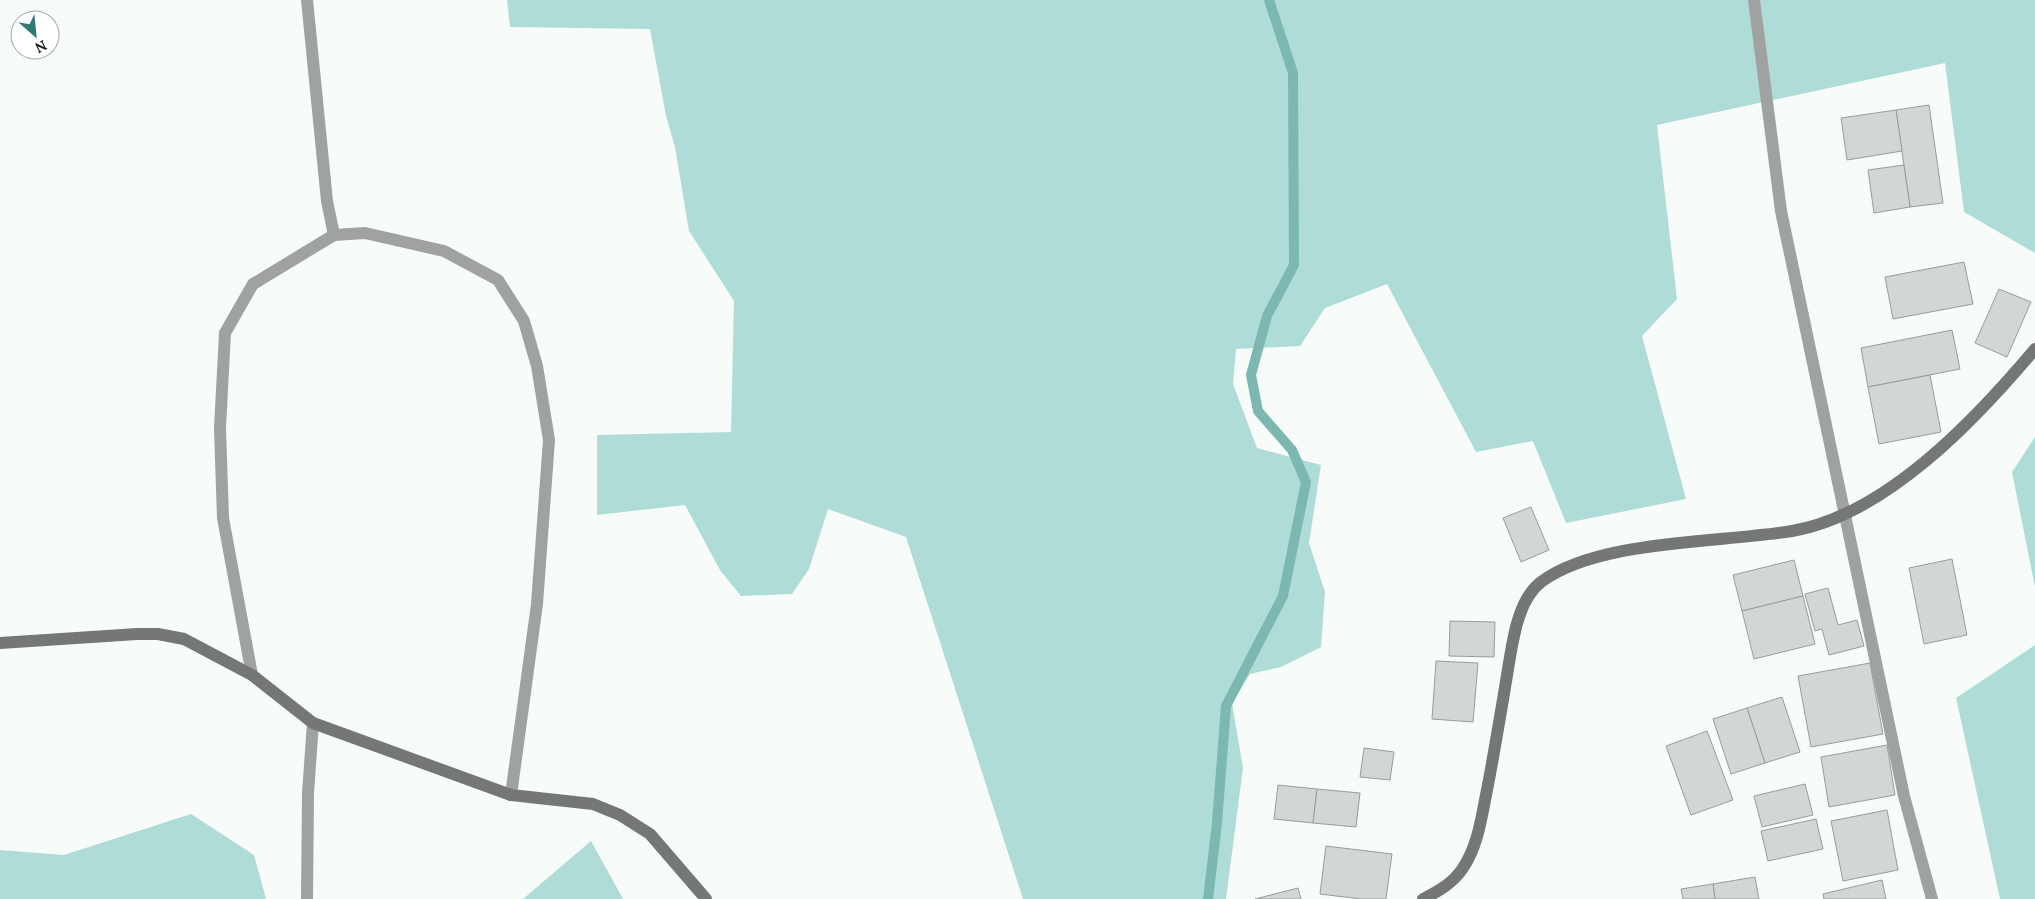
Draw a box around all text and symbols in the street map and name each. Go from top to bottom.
north arrow [10,10,60,60]
text: N [32,36,50,57]

